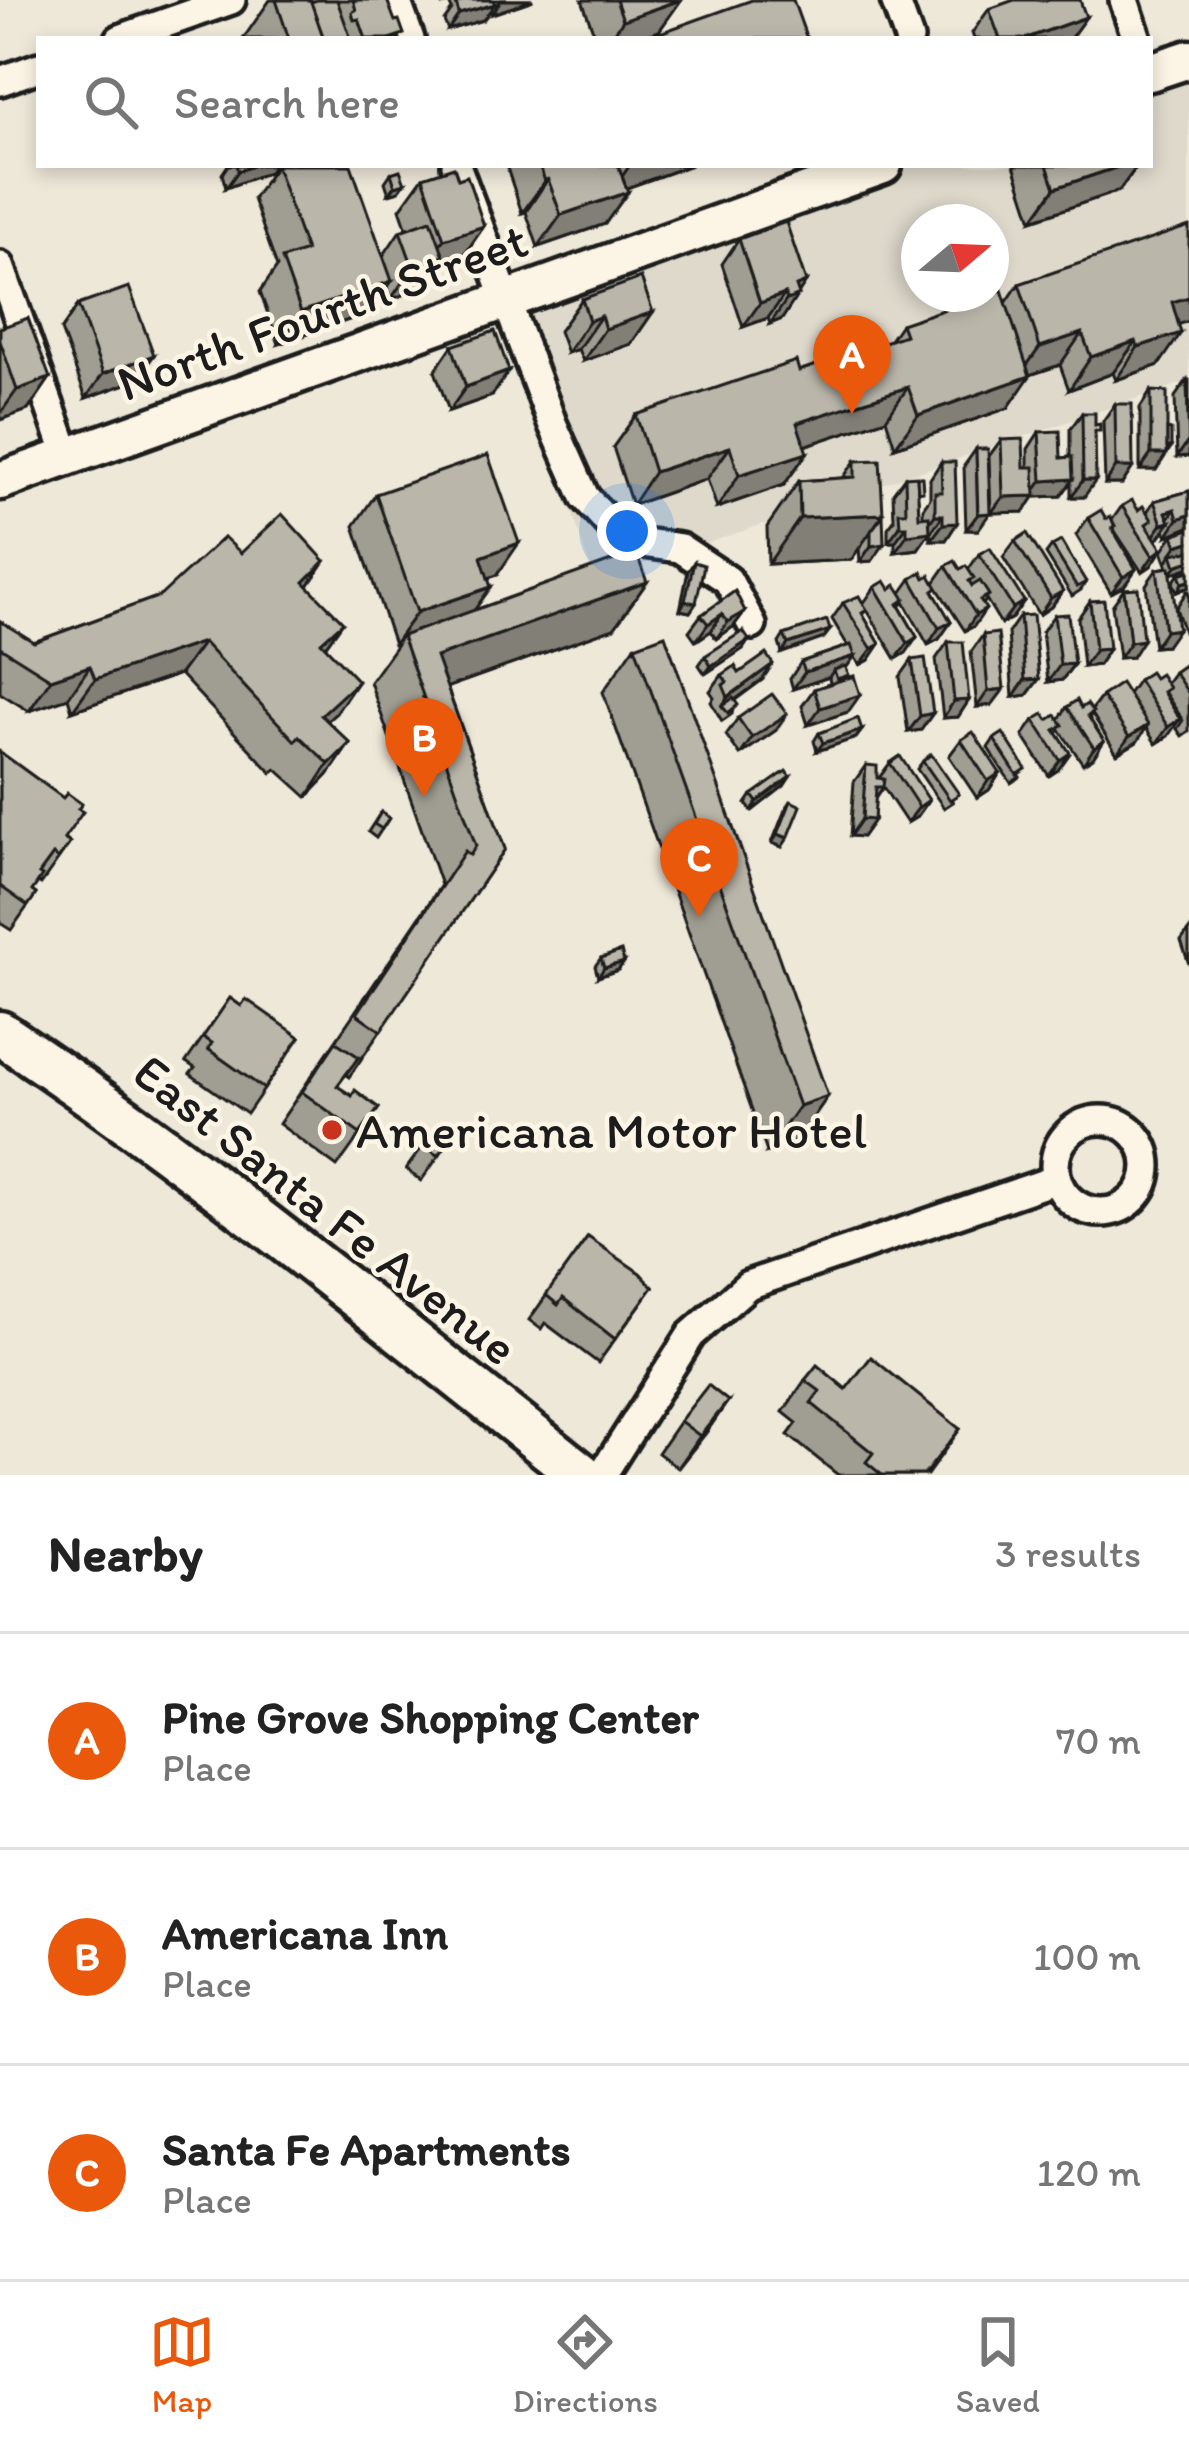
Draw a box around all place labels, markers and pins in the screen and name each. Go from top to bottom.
pin: A [813,315,891,414]
pin: B [385,698,463,797]
pin: C [660,818,738,917]
place label: Americana Motor Hotel [356,1100,867,1161]
marker: Americana Motor Hotel [319,1117,345,1143]

